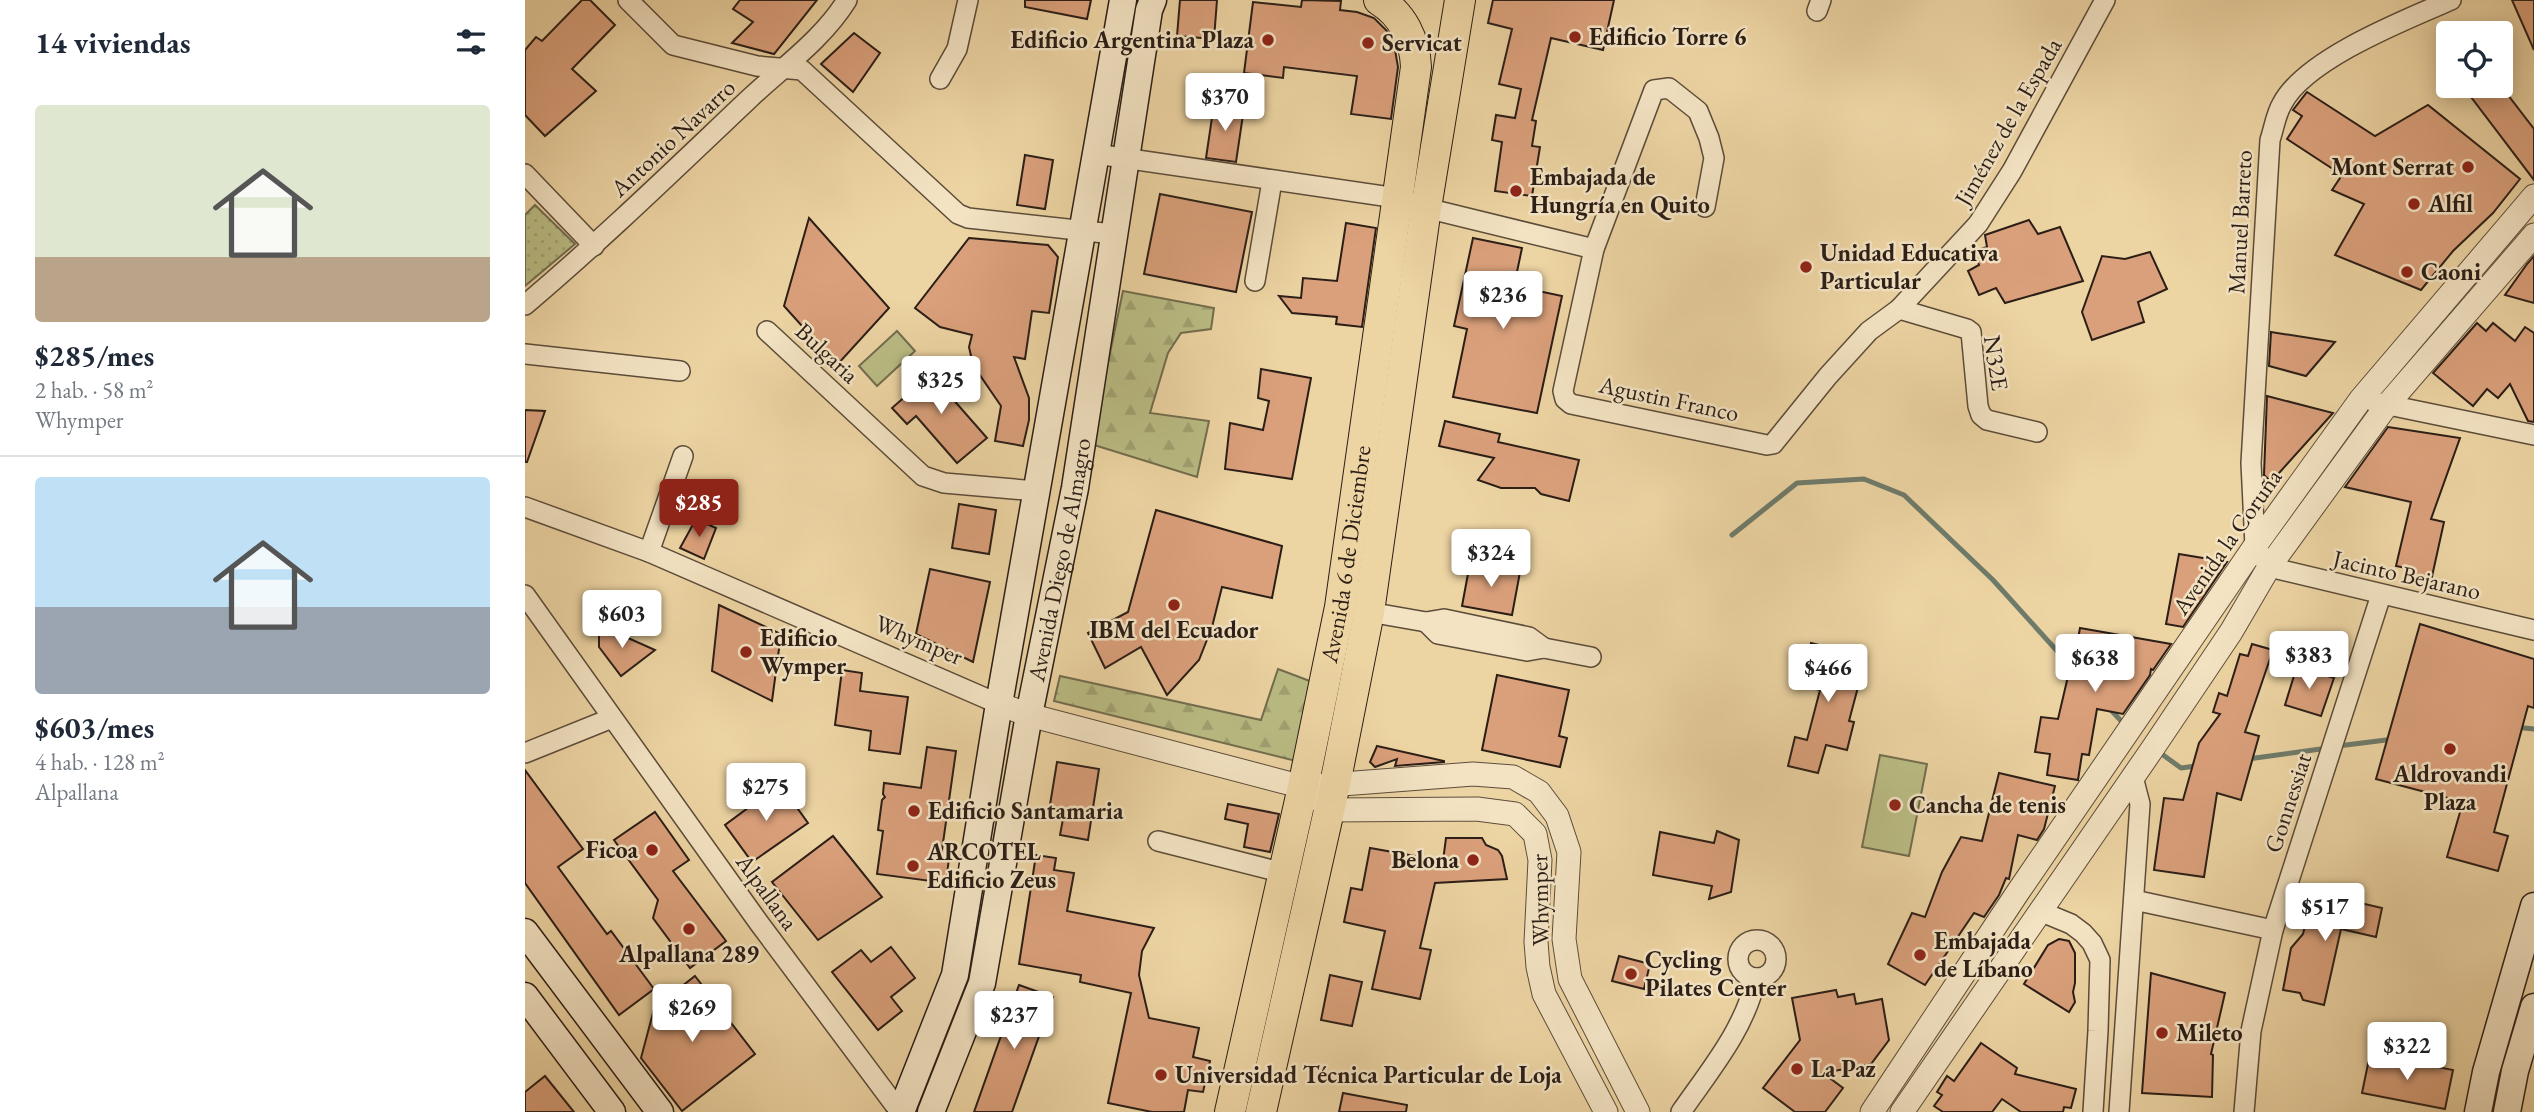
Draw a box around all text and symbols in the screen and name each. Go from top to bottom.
place label: Edificio Torre 6 [1589,21,1747,52]
map controls [2436,21,2513,98]
button: locate [2436,21,2513,98]
text: 14 viviendas [35,23,191,62]
icon: filters [452,23,490,61]
place label: Edificio Argentina Plaza [1011,24,1254,56]
place label: Servicat [1382,27,1462,58]
marker: Edificio Torre 6 [1567,29,1583,45]
marker: Edificio Argentina Plaza [1260,32,1276,48]
street label: Jiménez de la Espada [1946,32,2068,213]
marker: Servicat [1360,35,1376,51]
street label: Antonio Navarro [603,72,742,204]
pin: $370 [1184,74,1266,133]
text: $370 [1201,81,1249,111]
street label: Manuel Barreto [2220,149,2259,295]
icon: home [200,150,326,276]
place label: Mont Serrat [2331,151,2454,182]
marker: Mont Serrat [2460,159,2476,175]
place label: Embajada de Hungría en Quito [1530,161,1710,221]
marker: Embajada de Hungría en Quito [1508,183,1524,199]
place label: Alfil [2427,188,2473,219]
marker: Alfil [2406,196,2422,212]
place label: Unidad Educativa Particular [1820,237,1999,296]
place label: Caoni [2421,256,2481,287]
marker: Unidad Educativa Particular [1798,259,1814,275]
marker: Caoni [2399,264,2415,280]
pin: $236 [1462,272,1544,331]
text: $236 [1479,279,1527,309]
street label: Bulgaria [789,315,866,390]
street label: N32E [1977,333,2016,393]
text: $285/mes [35,336,154,375]
pin: $325 [900,356,982,416]
text: $325 [917,364,965,394]
street label: Agustin Franco [1595,368,1742,428]
text: 2 hab. · 58 m² [35,375,154,405]
text: Whymper [35,405,124,435]
street label: Avenida Diego de Almagro [1020,436,1098,685]
street label: Avenida 6 de Diciembre [1313,443,1378,666]
street label: Avenida la Coruña [2164,462,2289,622]
pin: $285 [658,480,740,539]
text: $285 [675,487,723,517]
icon: home [200,522,326,648]
pin: $324 [1450,530,1532,589]
text: $324 [1467,537,1515,567]
street label: Jacinto Bejarano [2328,542,2484,607]
pin: $603 [581,590,663,650]
marker: IBM del Ecuador [1166,597,1182,613]
text: $603 [598,598,646,628]
street label: Whymper [871,607,968,672]
place label: IBM del Ecuador [1089,614,1259,645]
place label: Edificio Wymper [760,622,846,682]
pin: $383 [2268,632,2350,691]
pin: $638 [2054,634,2136,694]
text: $383 [2285,639,2333,669]
text: $638 [2071,642,2119,672]
marker: Edificio Wymper [738,644,754,660]
pin: $466 [1787,644,1869,704]
text: $466 [1804,652,1852,682]
text: $603/mes [35,708,154,747]
marker: Aldrovandi Plaza [2442,741,2458,757]
text: 4 hab. · 128 m² [35,747,165,777]
street label: Gonnessiat [2257,749,2318,856]
place label: Aldrovandi Plaza [2392,758,2507,817]
pin: $275 [725,764,807,823]
text: $275 [742,771,790,801]
text: Alpallana [35,777,119,807]
place label: Cancha de tenis [1909,789,2066,820]
place label: Edificio Santamaria [928,795,1124,826]
marker: Cancha de tenis [1887,797,1903,813]
marker: Edificio Santamaria [906,803,922,819]
place label: Ficoa [586,834,638,865]
place label: ARCOTEL Edificio Zeus [926,836,1056,895]
marker: Ficoa [644,842,660,858]
place label: Belona [1391,844,1459,875]
street label: Alpallana [729,846,806,936]
marker: Belona [1465,852,1481,868]
street label: Whymper [1523,854,1556,946]
marker: ARCOTEL Edificio Zeus [905,858,921,874]
pin: $517 [2284,884,2366,943]
text: $517 [2301,891,2349,921]
marker: Alpallana 289 [681,921,697,937]
place label: Embajada de Líbano [1934,925,2033,984]
place label: Alpallana 289 [618,938,759,969]
place label: Cycling Pilates Center [1645,944,1787,1003]
marker: Embajada de Líbano [1912,947,1928,963]
marker: Cycling Pilates Center [1623,966,1639,982]
pin: $269 [651,984,733,1044]
text: $269 [668,992,716,1022]
pin: $237 [973,992,1055,1051]
text: $237 [990,999,1038,1029]
place label: Mileto [2176,1017,2243,1048]
pin: $322 [2366,1023,2448,1082]
marker: Mileto [2154,1025,2170,1041]
text: $322 [2383,1030,2431,1060]
place label: La Paz [1811,1053,1876,1084]
place label: Universidad Técnica Particular de Loja [1175,1059,1562,1091]
marker: La Paz [1789,1061,1805,1077]
marker: Universidad Técnica Particular de Loja [1153,1067,1169,1083]

